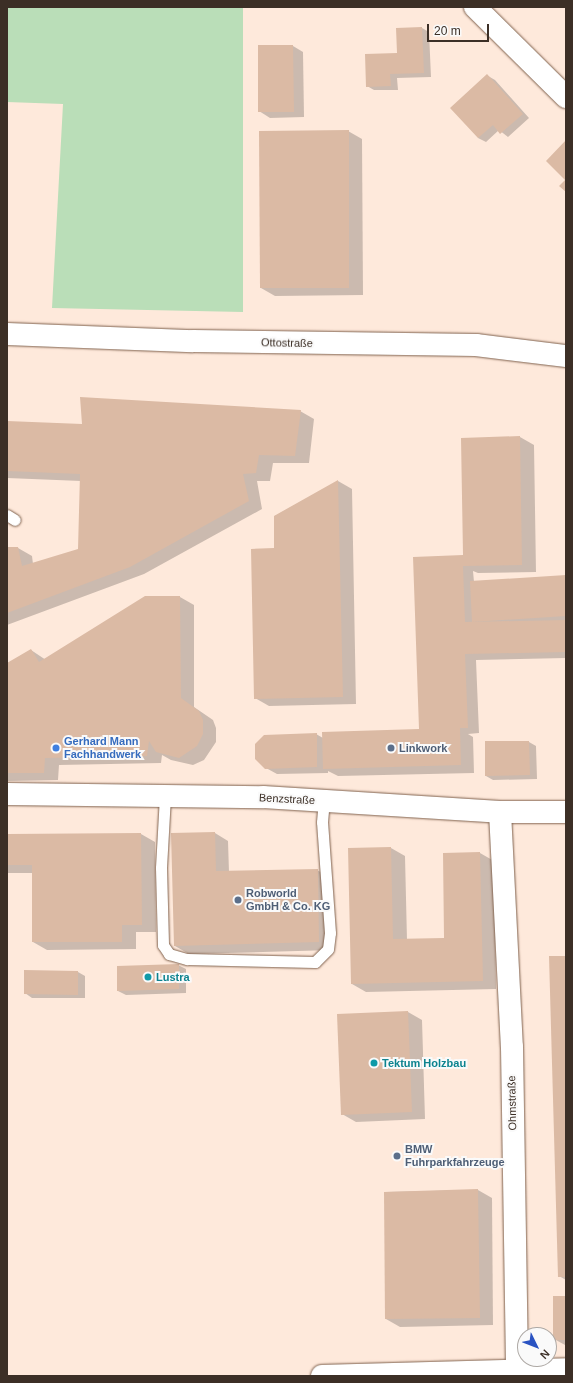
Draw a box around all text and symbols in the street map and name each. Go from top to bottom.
scale bar [429,16,491,42]
text: 20 m [434,24,461,38]
street label: Ottostraße [261,336,313,350]
place label: Gerhard Mann Fachhandwerk [64,735,141,761]
place label: Linkwork [399,741,447,755]
marker: Gerhard Mann Fachhandwerk [51,743,61,753]
marker: Linkwork [386,743,396,753]
street label: Benzstraße [259,791,315,807]
place label: Robworld GmbH & Co. KG [246,887,330,913]
marker: Robworld GmbH & Co. KG [233,895,243,905]
place label: Lustra [156,970,190,984]
marker: Lustra [143,972,153,982]
place label: Tektum Holzbau [382,1056,466,1070]
marker: Tektum Holzbau [369,1058,379,1068]
street label: Ohmstraße [505,1075,519,1131]
place label: BMW Fuhrparkfahrzeuge [405,1143,505,1169]
marker: BMW Fuhrparkfahrzeuge [392,1151,402,1161]
north arrow [517,1327,557,1367]
text: N [538,1347,552,1361]

